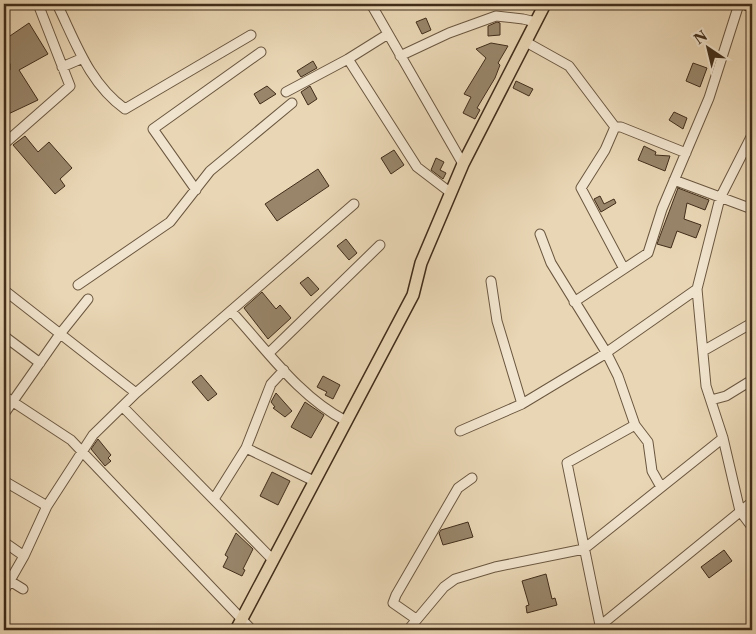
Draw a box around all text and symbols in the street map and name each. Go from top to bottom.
north arrow [684,22,734,72]
text: N [690,26,711,48]

